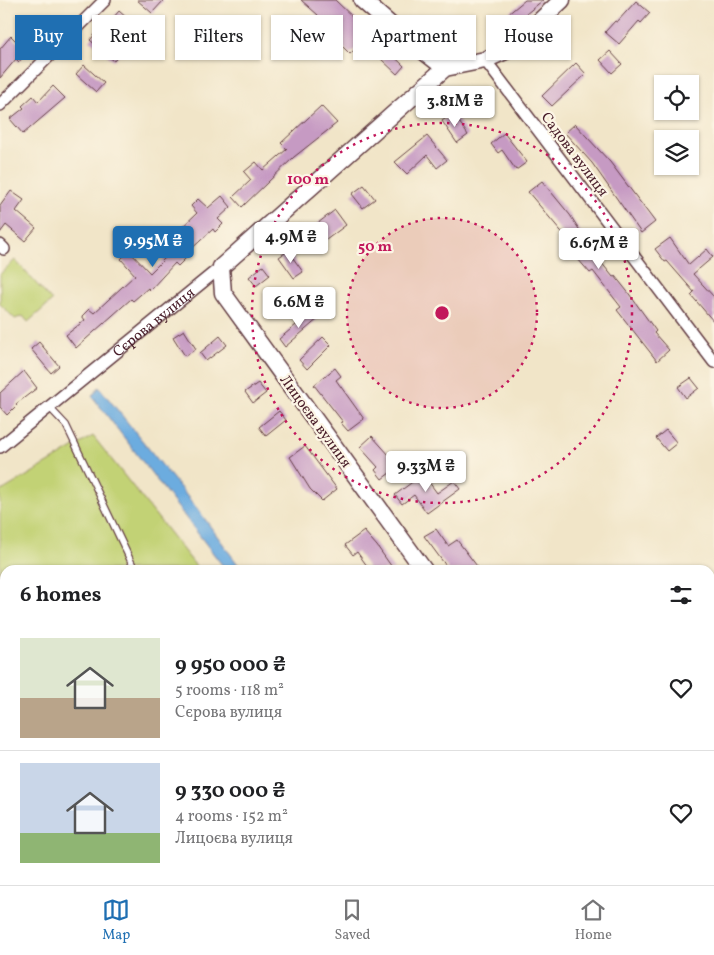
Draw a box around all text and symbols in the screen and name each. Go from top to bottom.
chip: Buy [15,15,82,60]
chip: Rent [92,15,165,60]
chip: Filters [175,15,261,60]
chip: New [271,15,343,60]
chip: Apartment [353,15,476,60]
chip: House [486,15,571,60]
map controls [654,75,699,175]
button: locate [654,75,699,120]
pin: 3.81M ₴ [409,86,501,128]
text: 3.81M ₴ [427,91,483,113]
street label: Садова вулиця [535,108,613,202]
button: layers [654,130,699,175]
text: 100 m [287,170,330,191]
pin: 4.9M ₴ [250,222,332,264]
pin: 9.95M ₴ [107,226,199,268]
text: 4.9M ₴ [265,227,317,249]
pin: 6.67M ₴ [553,228,645,270]
text: 9.95M ₴ [124,231,182,253]
text: 6.67M ₴ [570,233,628,255]
text: 50 m [358,237,392,258]
street label: Сєрова вулиця [109,283,200,363]
pin: 6.6M ₴ [258,286,340,329]
text: 6.6M ₴ [274,292,324,314]
centre of rings [433,304,451,322]
street label: Лицоєва вулиця [274,371,356,473]
pin: 9.33M ₴ [380,450,472,493]
text: 9.33M ₴ [397,456,455,478]
text: 6 homes [20,581,101,610]
icon: filters [667,581,695,609]
text: 9 950 000 ₴ [175,651,286,680]
icon: home [60,658,120,718]
icon: heart [667,674,695,702]
text: 5 rooms · 118 m² [175,680,284,702]
text: Сєрова вулиця [175,702,282,724]
text: 9 330 000 ₴ [175,777,286,806]
icon: home [60,783,120,843]
icon: heart [667,799,695,827]
text: 4 rooms · 152 m² [175,806,288,828]
text: Лицоєва вулиця [175,828,293,850]
tab: Map [102,896,130,945]
tab: Saved [334,896,371,945]
tab: Home [575,896,612,945]

